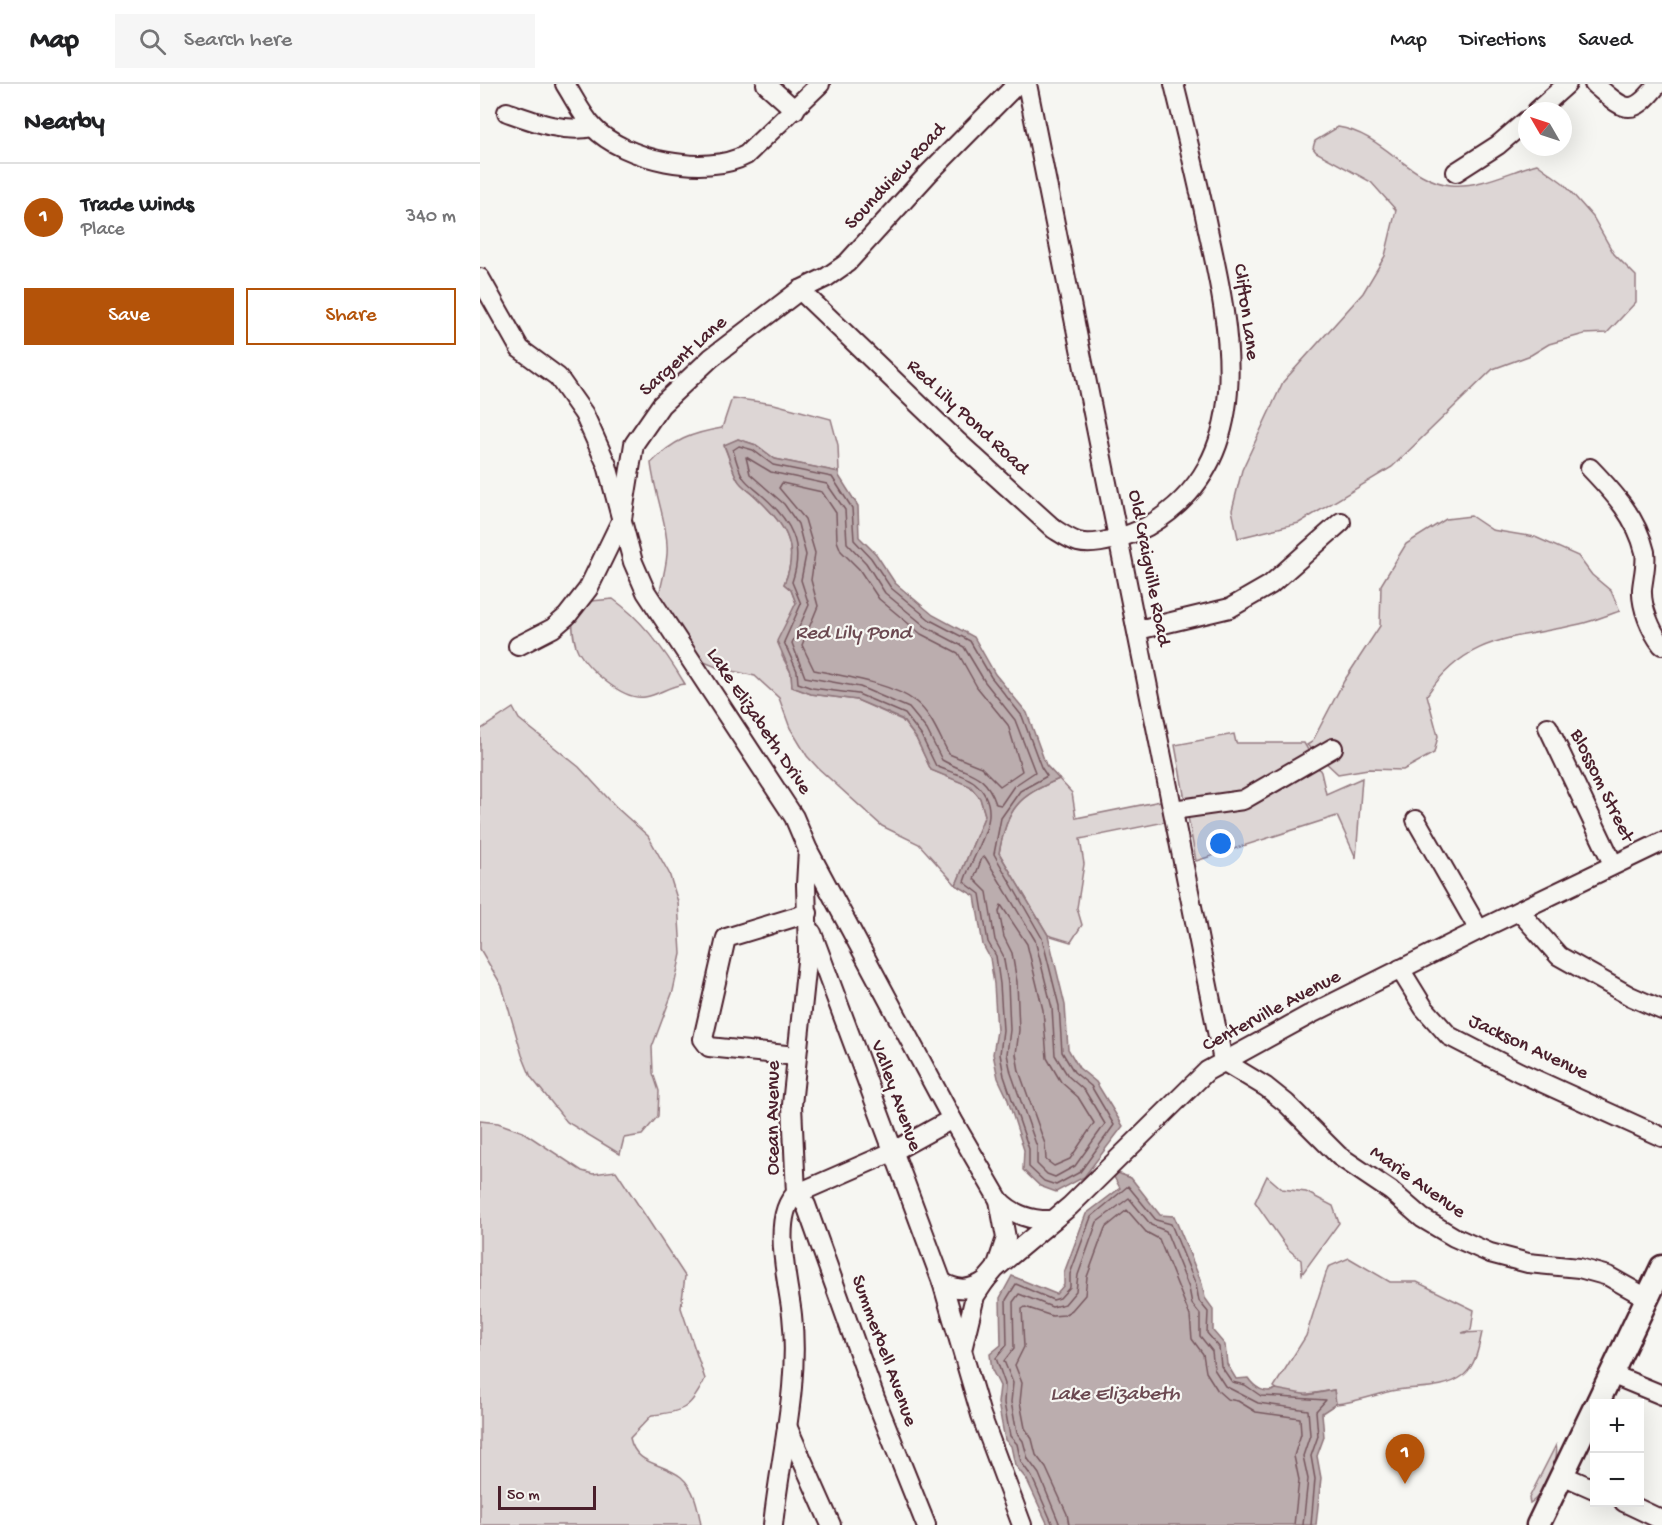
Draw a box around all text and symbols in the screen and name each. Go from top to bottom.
search box [115,14,535,68]
text: Map [30,25,79,58]
icon: search [136,25,169,58]
text: Search here [184,28,292,54]
text: Map [1390,29,1427,54]
text: Directions [1460,29,1545,54]
text: Saved [1578,29,1632,54]
north arrow [1518,102,1572,156]
text: Nearby [24,108,105,139]
street label: Soundview Road [841,117,953,235]
text: Trade Winds [81,193,194,219]
text: 1 [39,206,48,229]
text: 340 m [406,206,456,229]
text: Place [81,219,125,242]
street label: Clifton Lane [1227,262,1263,362]
button: Save [24,288,234,345]
button: Share [246,288,456,345]
street label: Sargent Lane [635,311,733,402]
street label: Red Lily Pond Road [901,355,1035,482]
street label: Old Craigville Road [1122,488,1175,650]
water label: Red Lily Pond [795,622,914,647]
street label: Lake Elizabeth Drive [700,644,816,800]
street label: Blossom Street [1563,725,1639,848]
your location [1206,829,1235,858]
street label: Centerville Avenue [1199,966,1346,1058]
street label: Jackson Avenue [1464,1010,1592,1086]
street label: Valley Avenue [864,1037,926,1155]
street label: Ocean Avenue [763,1060,786,1175]
street label: Marie Avenue [1365,1142,1470,1225]
street label: Summerbell Avenue [845,1272,921,1430]
water label: Lake Elizabeth [1050,1383,1180,1408]
map controls [1590,1399,1644,1507]
button: + [1590,1399,1644,1453]
pin: 1 [1386,1434,1424,1484]
button: − [1590,1453,1644,1507]
scale bar [498,1483,596,1510]
text: 50 m [507,1487,540,1506]

